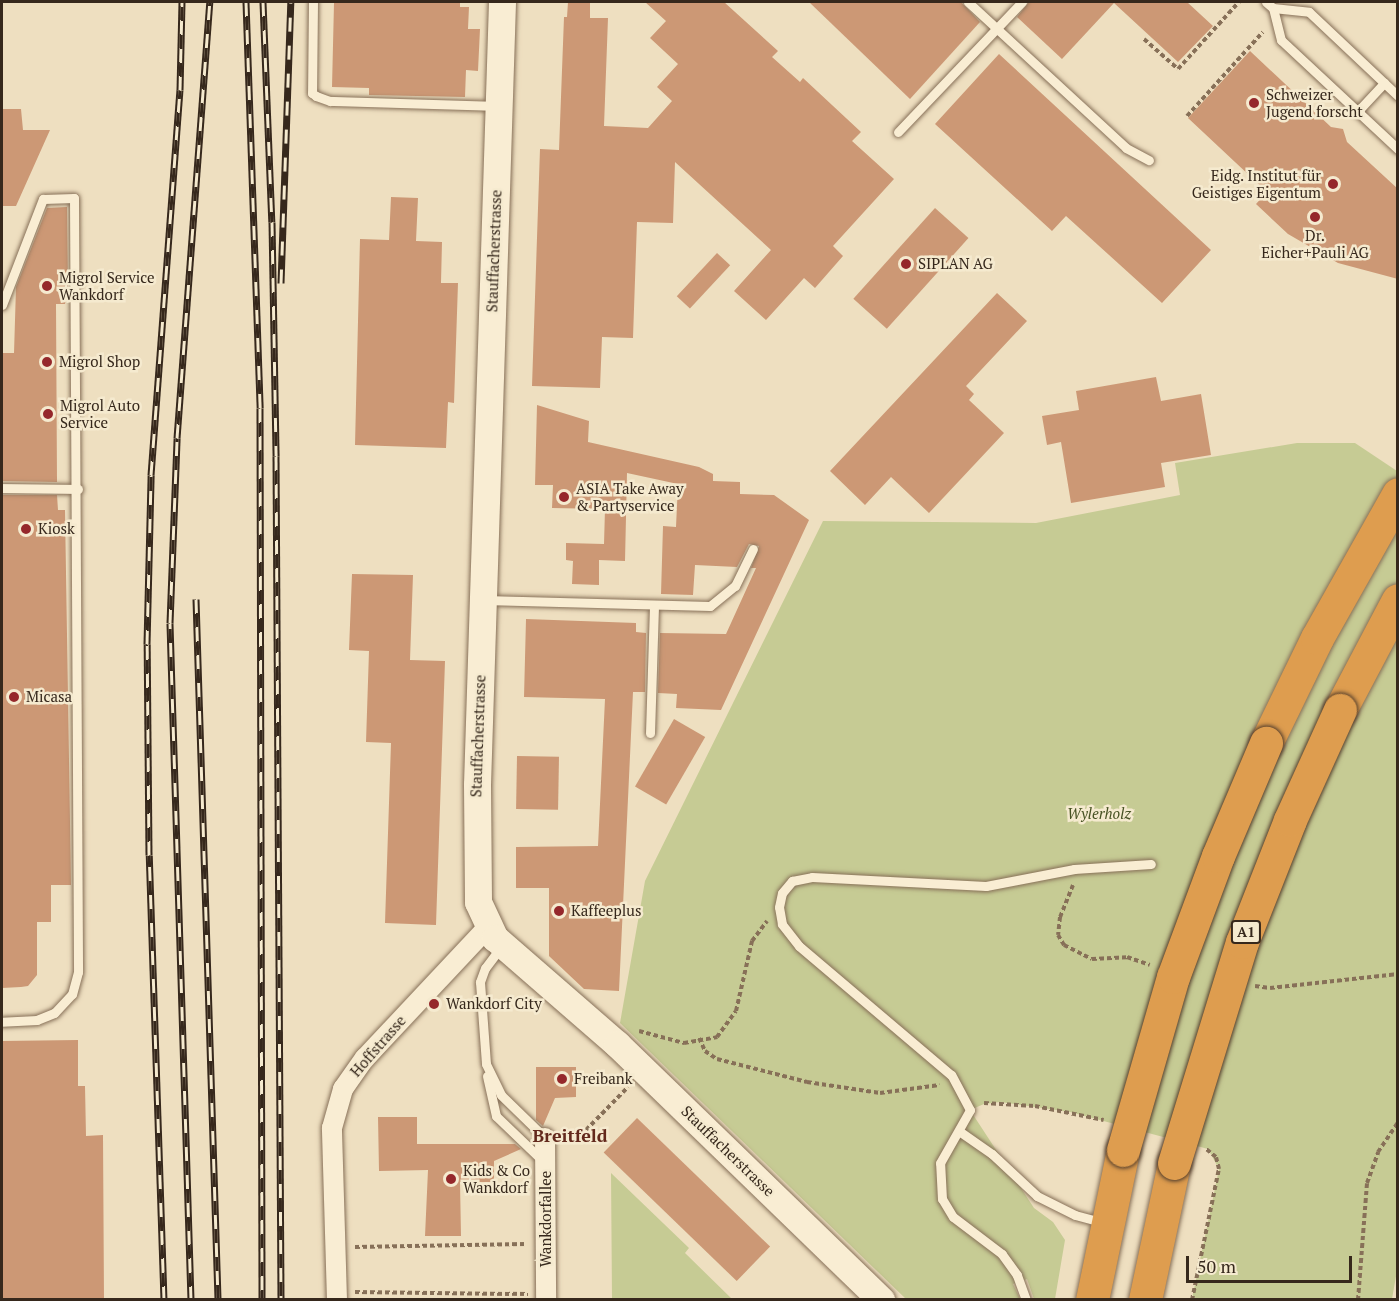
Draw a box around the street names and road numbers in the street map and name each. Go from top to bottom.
street label: Stauffacherstrasse [483,189,505,313]
street label: Stauffacherstrasse [467,674,489,798]
road number: A1 [1230,921,1262,943]
street label: Hoffstrasse [346,1012,410,1080]
street label: Stauffacherstrasse [678,1102,778,1200]
street label: Wankdorfallee [537,1171,555,1267]

